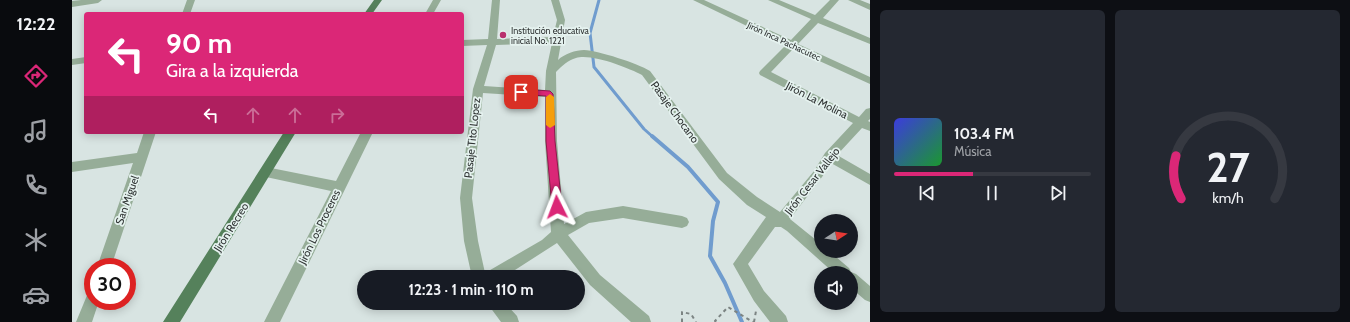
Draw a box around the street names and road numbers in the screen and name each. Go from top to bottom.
street label: Jirón Inca Pachacutec [745,19,822,63]
street label: Pasaje Chocano [648,78,702,146]
street label: Jirón La Molina [783,78,851,122]
street label: Pasaje Tito Lopez [461,97,483,179]
street label: Jirón Cesar Vallejo [781,144,843,218]
street label: San Miguel [112,173,142,226]
street label: Jirón Los Proceres [294,187,343,267]
street label: Jirón Recreo [210,200,252,255]

